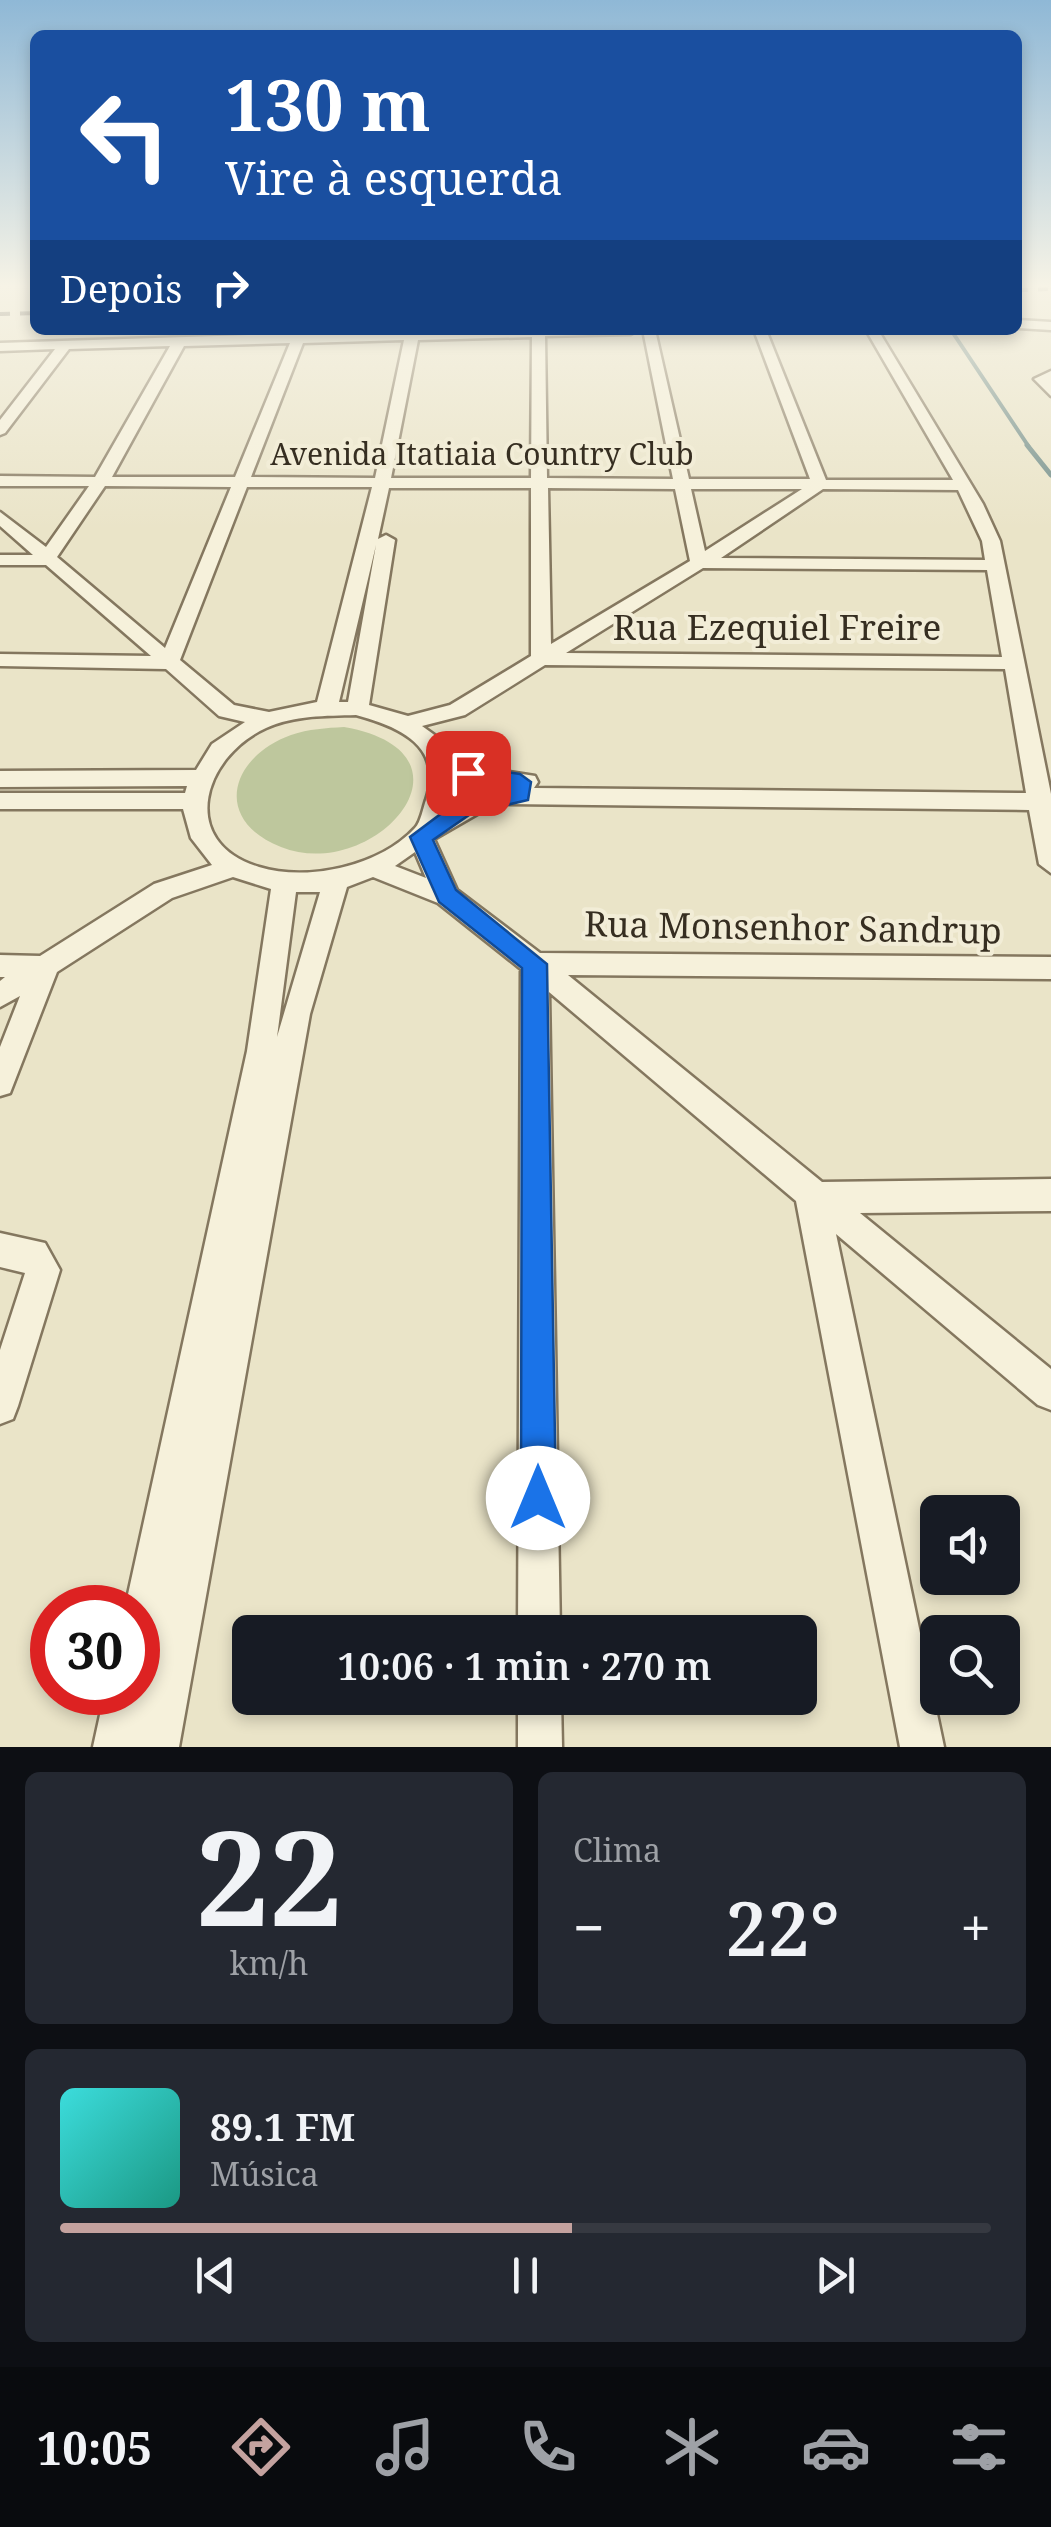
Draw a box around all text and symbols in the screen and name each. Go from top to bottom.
text: 130 m [225,56,431,152]
icon: left [60,70,190,200]
text: Vire à esquerda [225,147,563,208]
icon: right [203,260,258,315]
text: Depois [60,262,183,314]
street label: Avenida Itatiaia Country Club [270,433,694,474]
street label: Rua Ezequiel Freire [613,603,941,650]
pin [426,731,511,816]
icon: arrive [441,746,496,801]
street label: Rua Monsenhor Sandrup [584,899,1002,954]
position arrow [486,1446,590,1550]
map controls [920,1495,1020,1715]
button: sound [920,1495,1020,1595]
speed limit sign: 30 [30,1585,160,1715]
button: search [920,1615,1020,1715]
text: 10:06 · 1 min · 270 m [337,1639,712,1691]
text: 22 [196,1787,342,1964]
text: Clima [573,1828,661,1871]
text: 22° [725,1876,840,1978]
text: − [573,1889,605,1964]
text: + [960,1889,991,1964]
text: km/h [230,1941,308,1984]
text: 89.1 FM [210,2100,355,2152]
text: Música [210,2152,319,2195]
icon: previous [188,2248,243,2303]
icon: pause [498,2248,553,2303]
icon: next [808,2248,863,2303]
icon: directions [226,2412,296,2482]
icon: music [370,2412,440,2482]
icon: phone [513,2412,583,2482]
icon: climate [657,2412,727,2482]
icon: car [801,2412,871,2482]
icon: filters [944,2412,1014,2482]
text: 10:05 [37,2417,152,2478]

